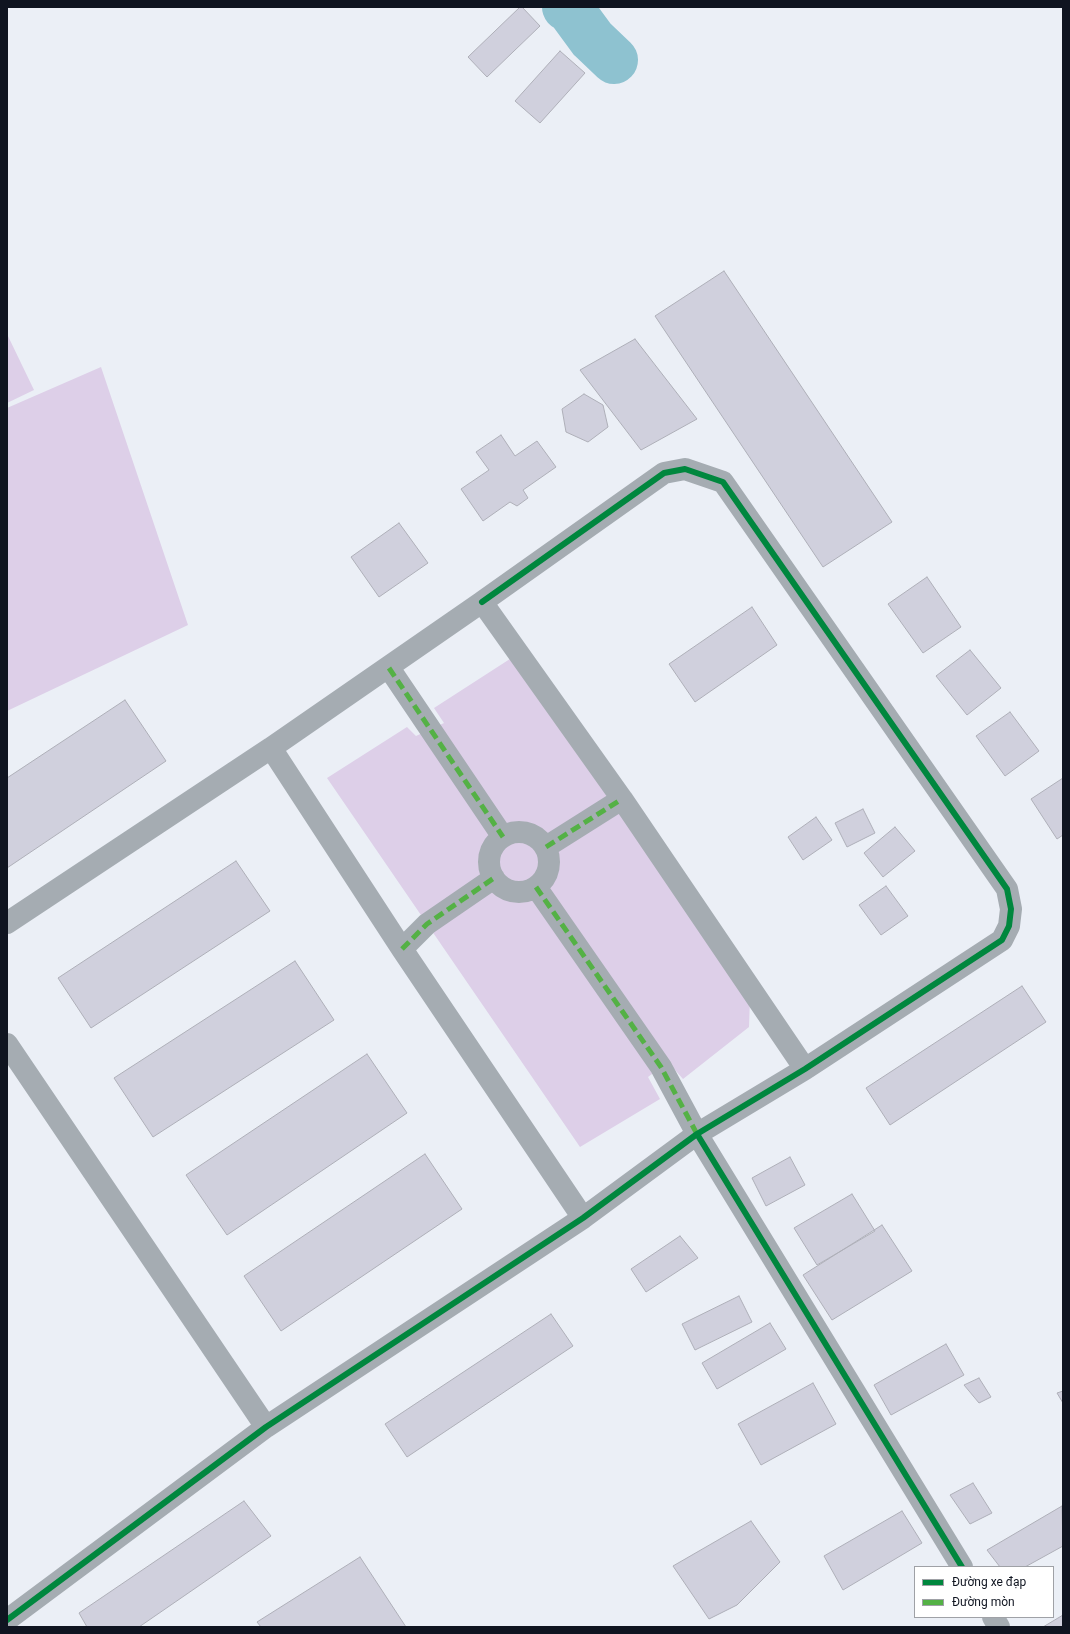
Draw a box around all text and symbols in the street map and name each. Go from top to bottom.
legend [914,1566,1054,1618]
text: Đường xe đạp [952,1575,1026,1589]
text: Đường mòn [952,1595,1015,1609]

